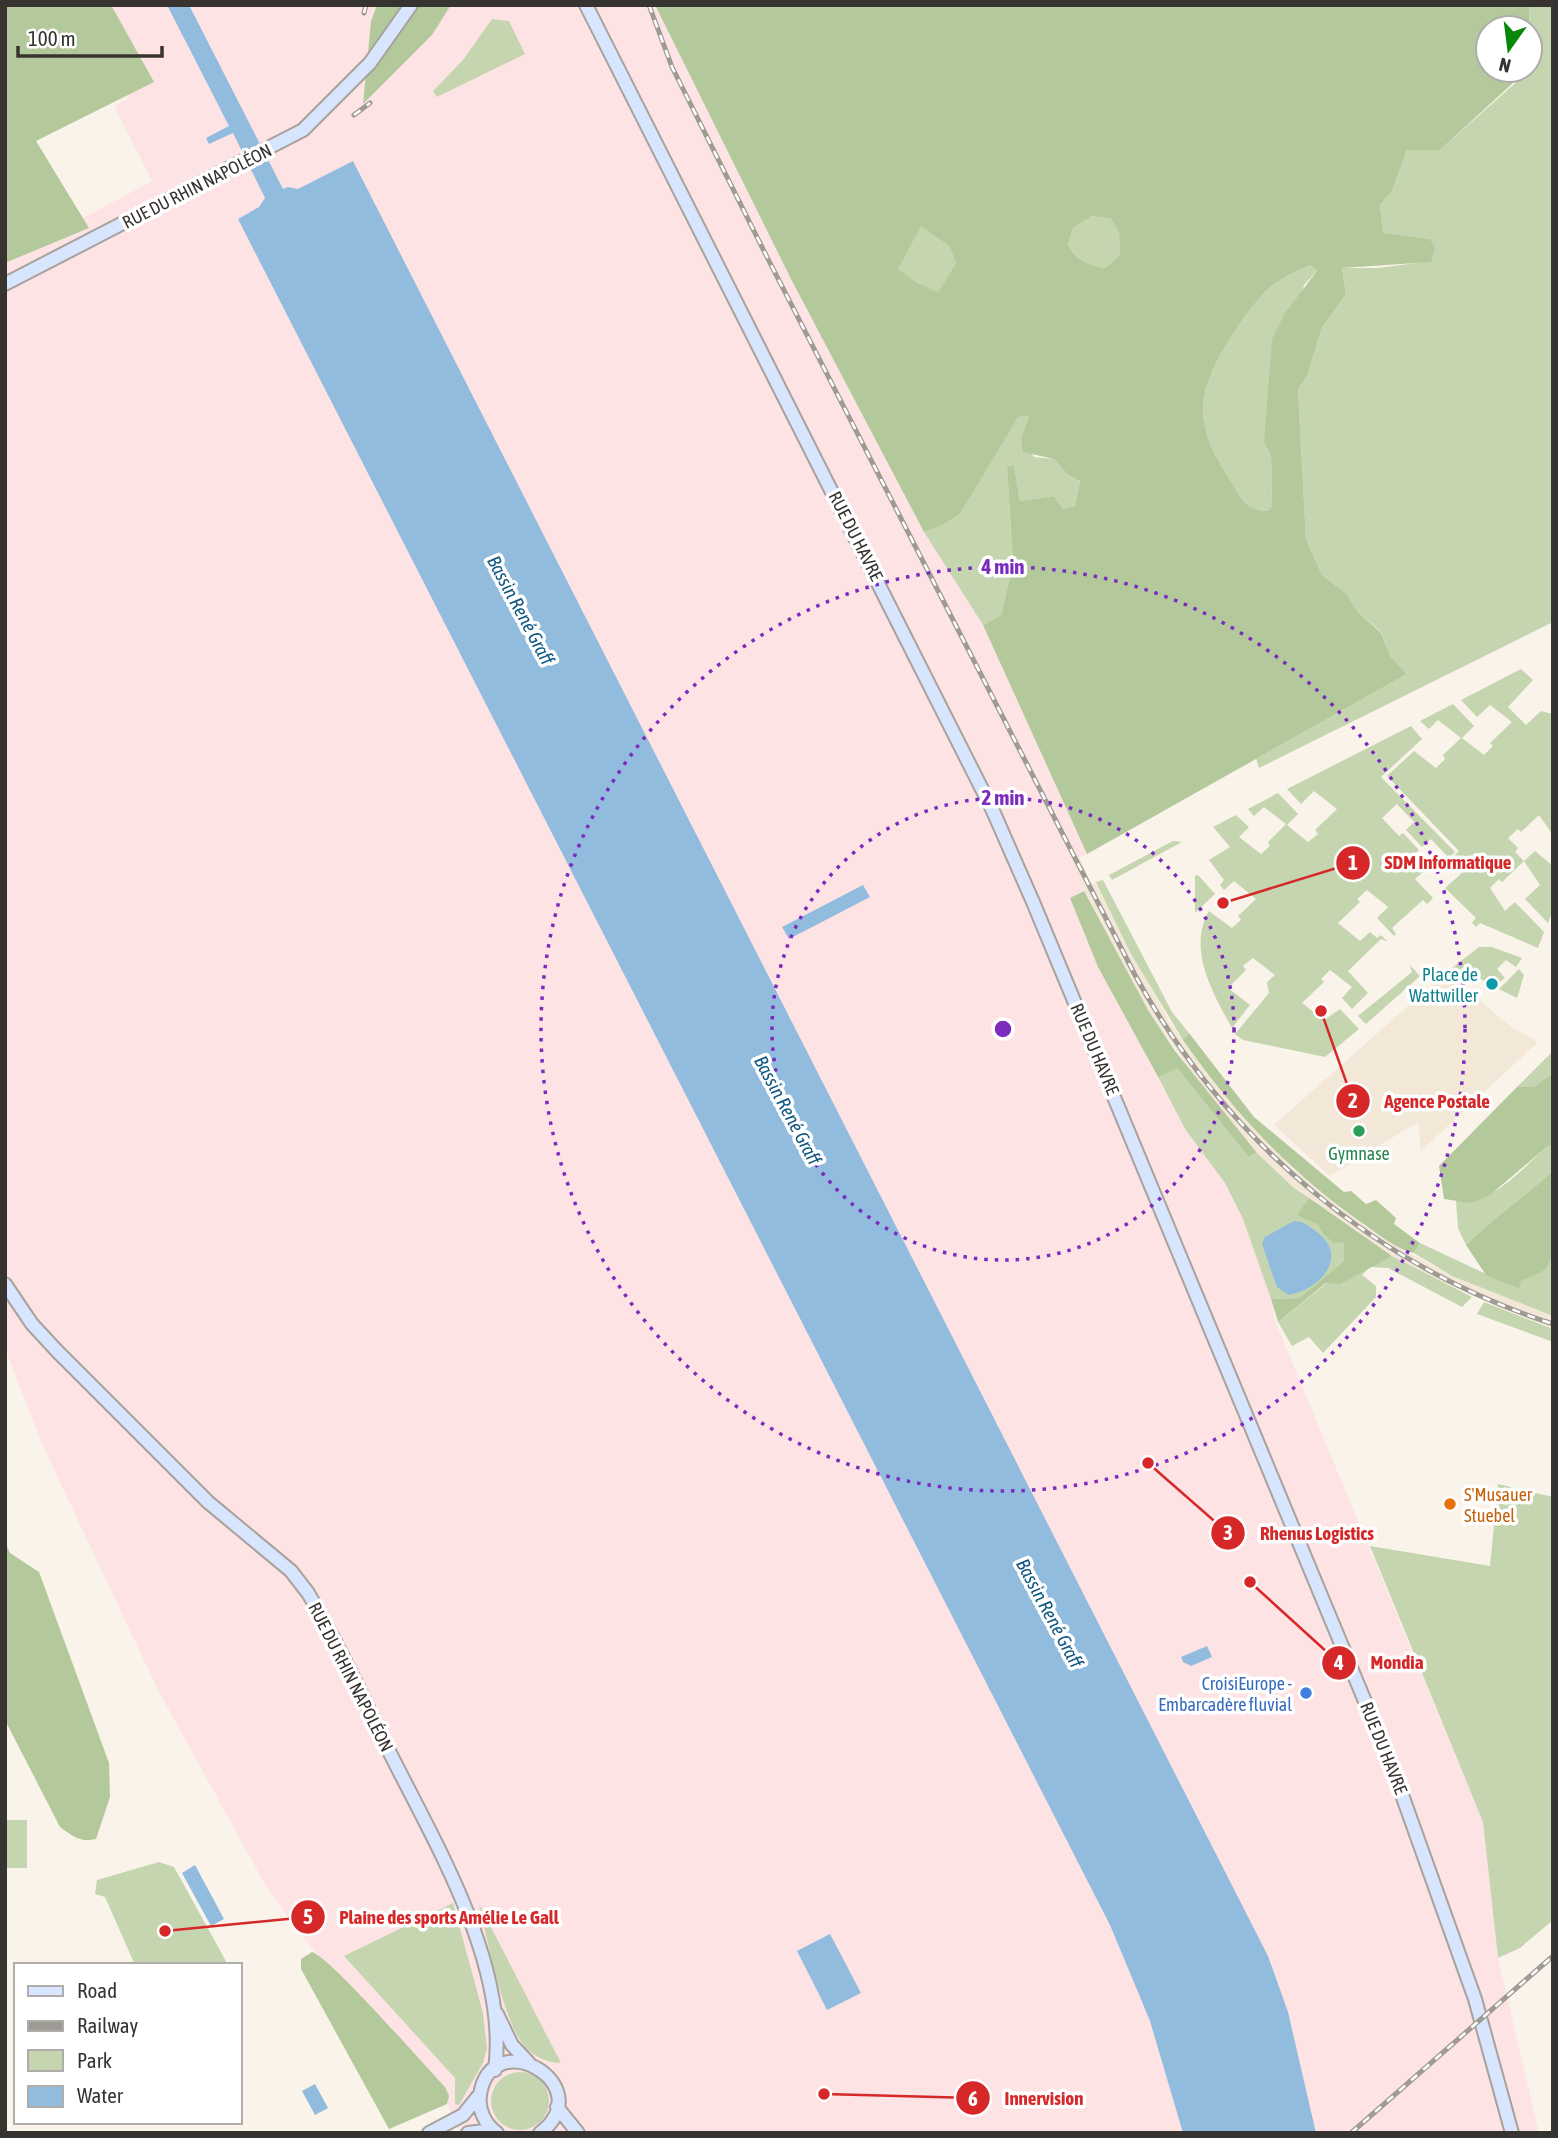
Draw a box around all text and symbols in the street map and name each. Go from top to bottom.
scale bar [18,14,161,58]
north arrow [1474,14,1544,84]
text: 100 m [28,26,76,50]
text: N [1497,53,1513,78]
street label: RUE DU RHIN NAPOLÉON [119,139,275,233]
street label: RUE DU HAVRE [825,488,888,584]
water label: Bassin René Graff [483,552,559,669]
text: 4 min [981,554,1024,578]
text: 2 min [982,785,1024,809]
callout: SDM Informatique [1336,843,1526,883]
text: 1 [1348,850,1358,874]
text: SDM Informatique [1385,851,1512,873]
place label: Place de Wattwiller [1409,964,1479,1006]
marker: Place de Wattwiller [1484,976,1500,992]
street label: RUE DU HAVRE [1066,1000,1124,1098]
centre of rings [991,1017,1015,1041]
water label: Bassin René Graff [750,1052,826,1169]
callout: Agence Postale [1336,1081,1504,1121]
text: 2 [1348,1088,1358,1112]
text: Agence Postale [1383,1090,1490,1112]
marker: Gymnase [1351,1123,1367,1139]
place label: Gymnase [1328,1143,1390,1164]
place label: S'Musauer Stuebel [1464,1484,1533,1526]
marker: S'Musauer Stuebel [1442,1496,1458,1512]
callout: Rhenus Logistics [1211,1513,1388,1553]
text: 3 [1223,1520,1233,1544]
text: Rhenus Logistics [1260,1522,1374,1544]
water label: Bassin René Graff [1012,1555,1088,1672]
street label: RUE DU RHIN NAPOLÉON [304,1599,398,1755]
callout: Mondia [1322,1643,1438,1683]
text: 4 [1333,1650,1344,1674]
text: Mondia [1370,1651,1424,1673]
place label: CroisiEurope - Embarcadère fluvial [1158,1673,1292,1715]
marker: CroisiEurope - Embarcadère fluvial [1298,1685,1314,1701]
street label: RUE DU HAVRE [1356,1699,1412,1797]
callout: Plaine des sports Amélie Le Gall [290,1897,573,1937]
text: 5 [303,1904,313,1928]
text: Plaine des sports Amélie Le Gall [339,1906,560,1928]
legend [14,1963,242,2124]
text: Road [77,1978,117,2002]
text: Railway [77,2013,139,2037]
text: Park [77,2048,112,2072]
callout: Innervision [955,2078,1097,2118]
text: Water [77,2083,124,2107]
text: 6 [968,2086,978,2110]
text: Innervision [1005,2087,1083,2109]

